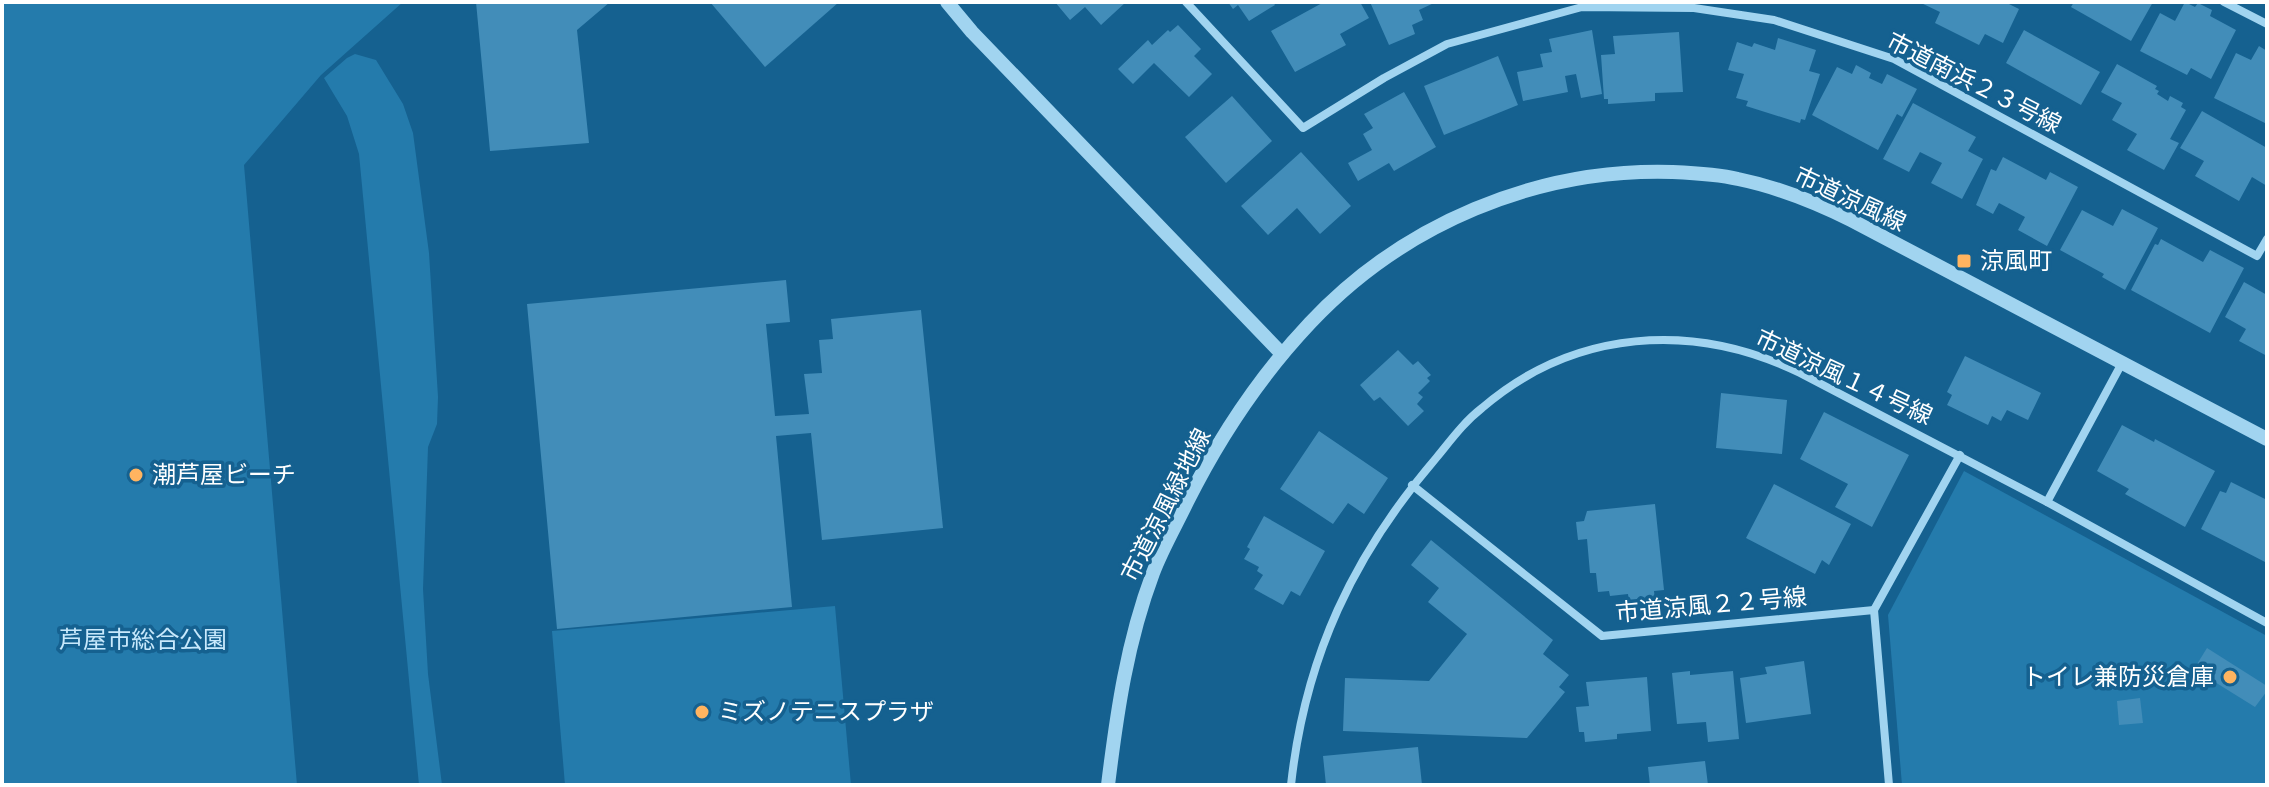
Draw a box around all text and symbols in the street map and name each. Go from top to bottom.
street label: 市道南浜２３号線 [1882,27,2066,139]
street label: 市道涼風線 [1790,161,1910,237]
place label: 涼風町 [1980,247,2052,275]
marker: 涼風町 [1955,252,1973,270]
street label: 市道涼風１４号線 [1751,324,1937,430]
street label: 市道涼風緑地線 [1115,424,1217,586]
place label: 潮芦屋ビーチ [152,461,296,489]
marker: 潮芦屋ビーチ [127,466,145,484]
street label: 市道涼風２２号線 [1614,583,1808,627]
park label: 芦屋市総合公園 [59,626,227,654]
place label: トイレ兼防災倉庫 [2022,663,2214,691]
marker: トイレ兼防災倉庫 [2221,668,2239,686]
place label: ミズノテニスプラザ [718,698,934,726]
marker: ミズノテニスプラザ [693,703,711,721]

